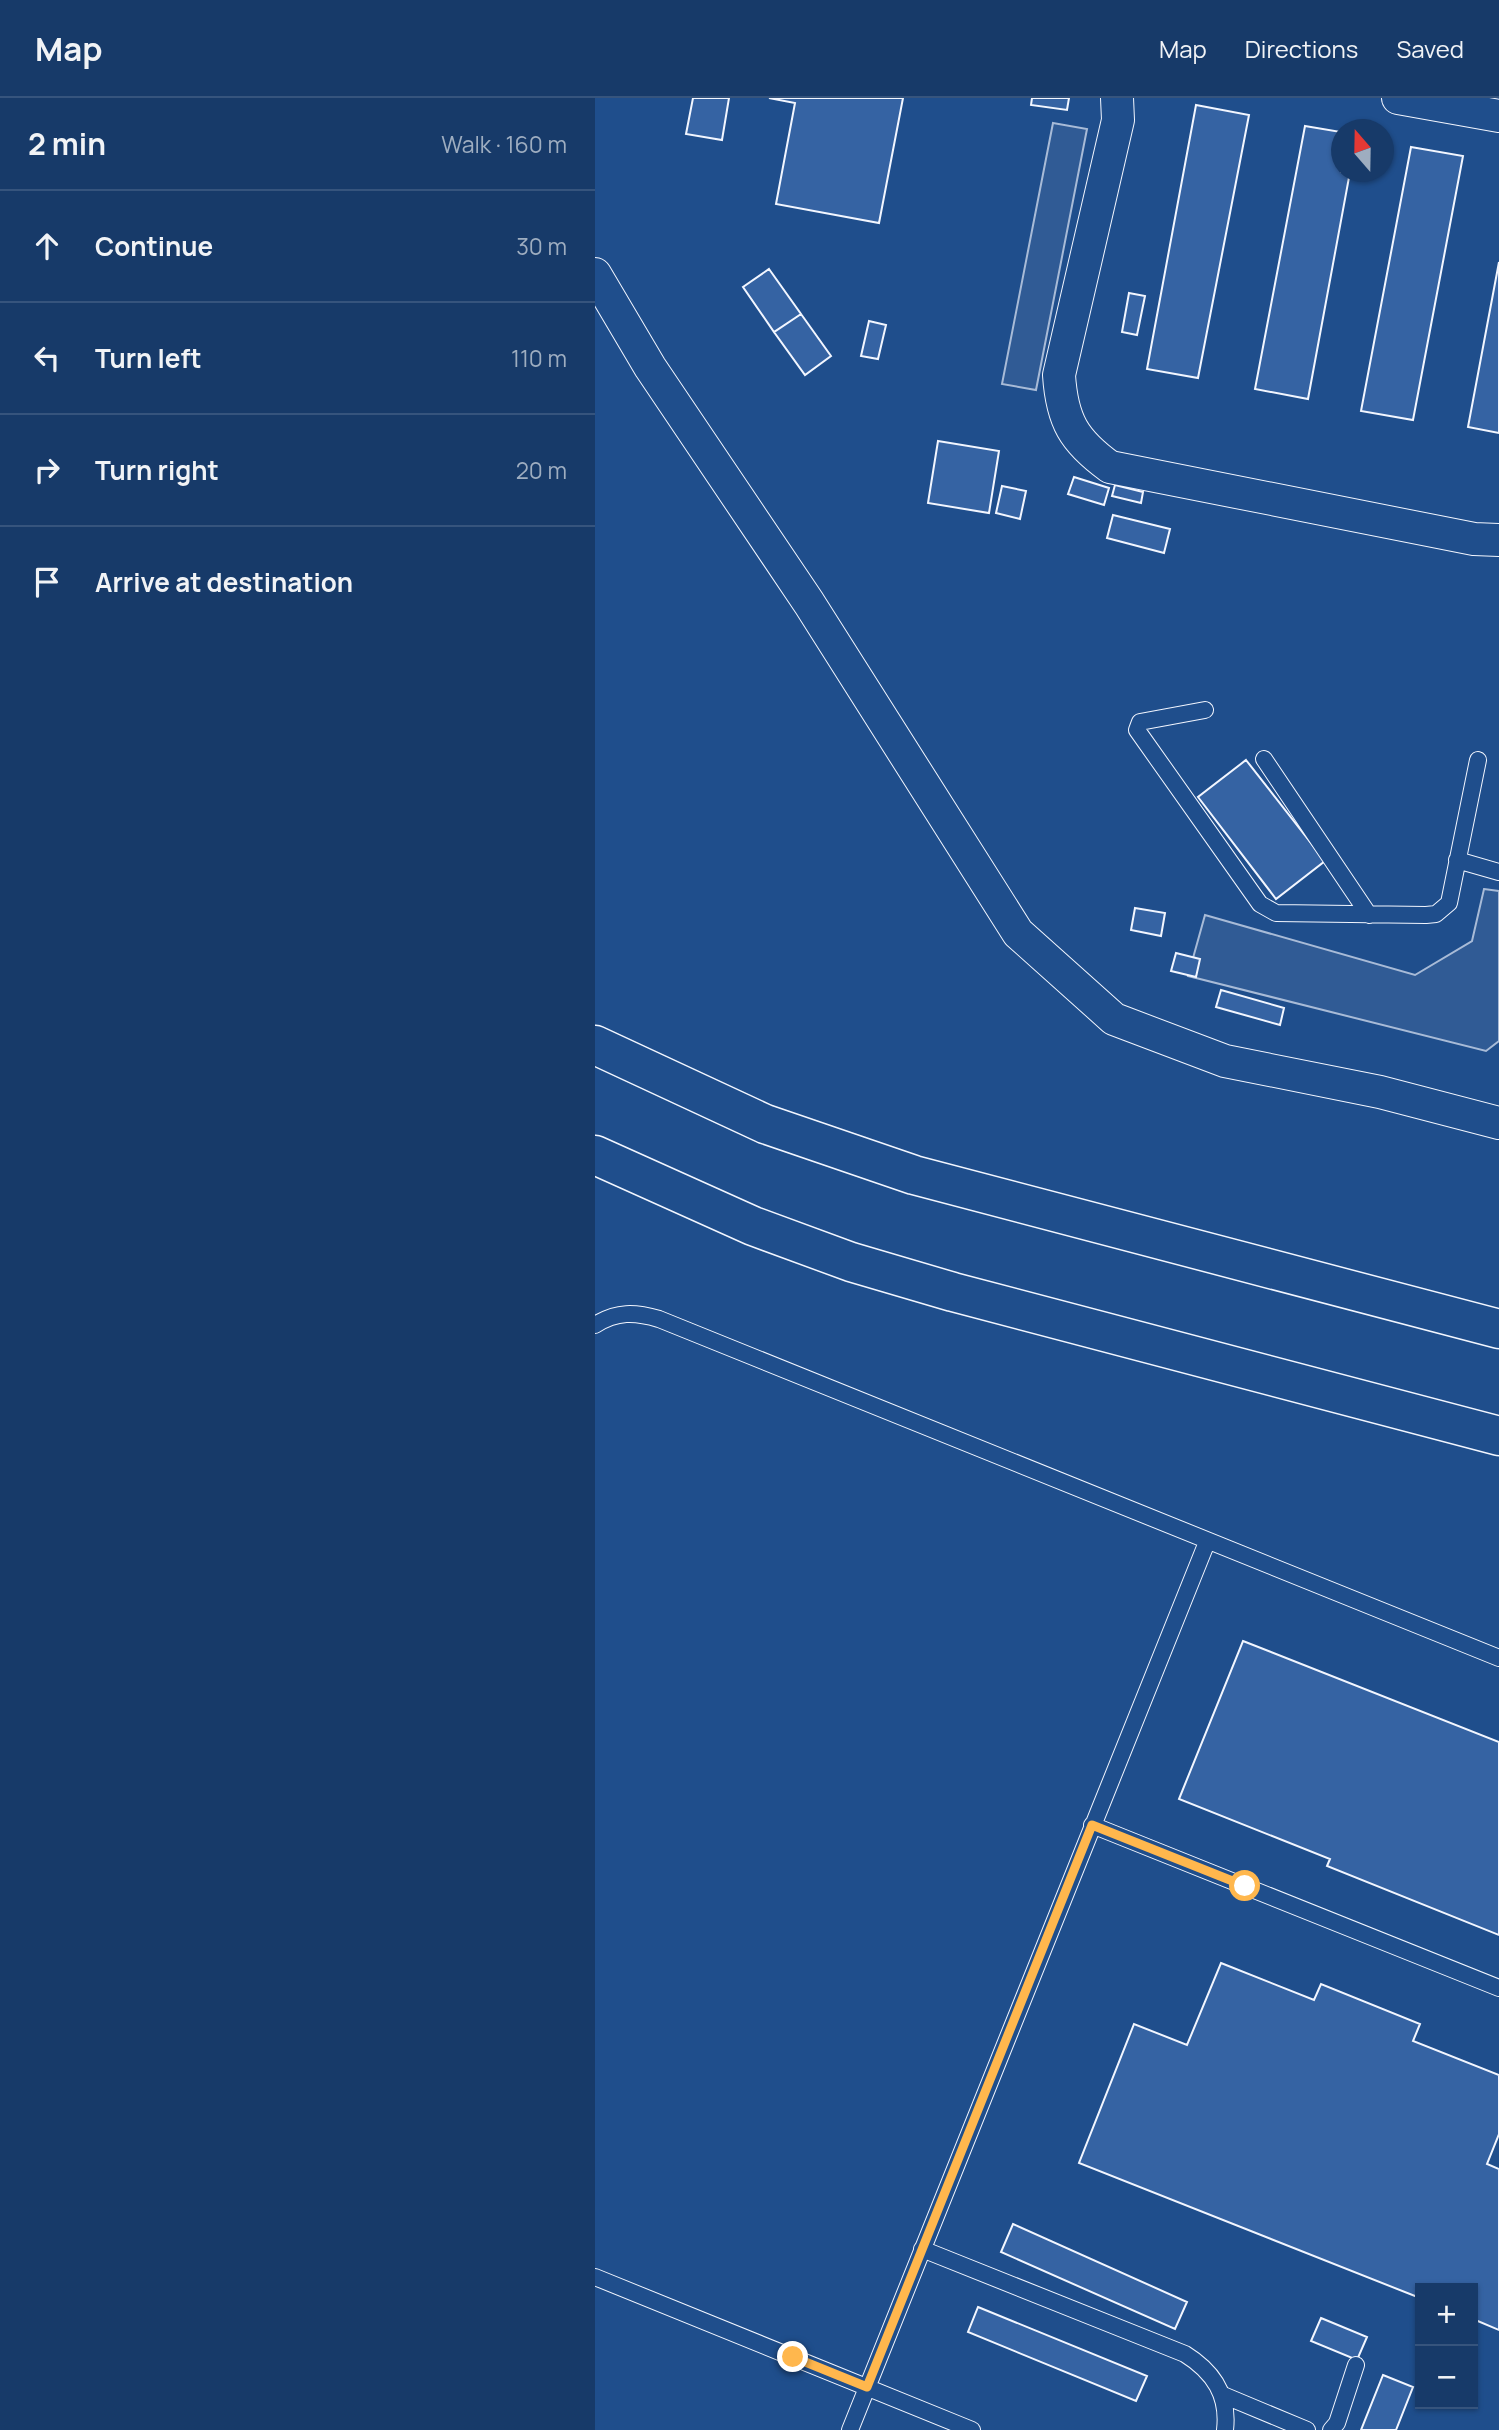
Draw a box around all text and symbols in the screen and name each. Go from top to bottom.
text: Map [35,26,103,71]
text: Map [1159,32,1207,65]
text: Directions [1245,32,1358,65]
text: Saved [1396,32,1464,65]
north arrow [1331,119,1394,182]
text: 2 min [28,123,106,164]
text: Walk · 160 m [441,128,567,160]
icon: ahead [28,227,66,265]
text: Continue [95,228,213,264]
text: 30 m [516,230,567,262]
icon: left [28,339,66,377]
text: Turn left [95,340,202,376]
text: 110 m [511,342,567,374]
icon: right [28,451,66,489]
text: Turn right [95,452,219,488]
text: 20 m [516,454,567,486]
icon: arrive [28,563,66,601]
text: Arrive at destination [95,564,353,600]
route start [1229,1870,1260,1901]
map controls [1415,2283,1478,2409]
button: + [1415,2283,1478,2346]
route end [777,2341,808,2372]
button: − [1415,2346,1478,2409]

